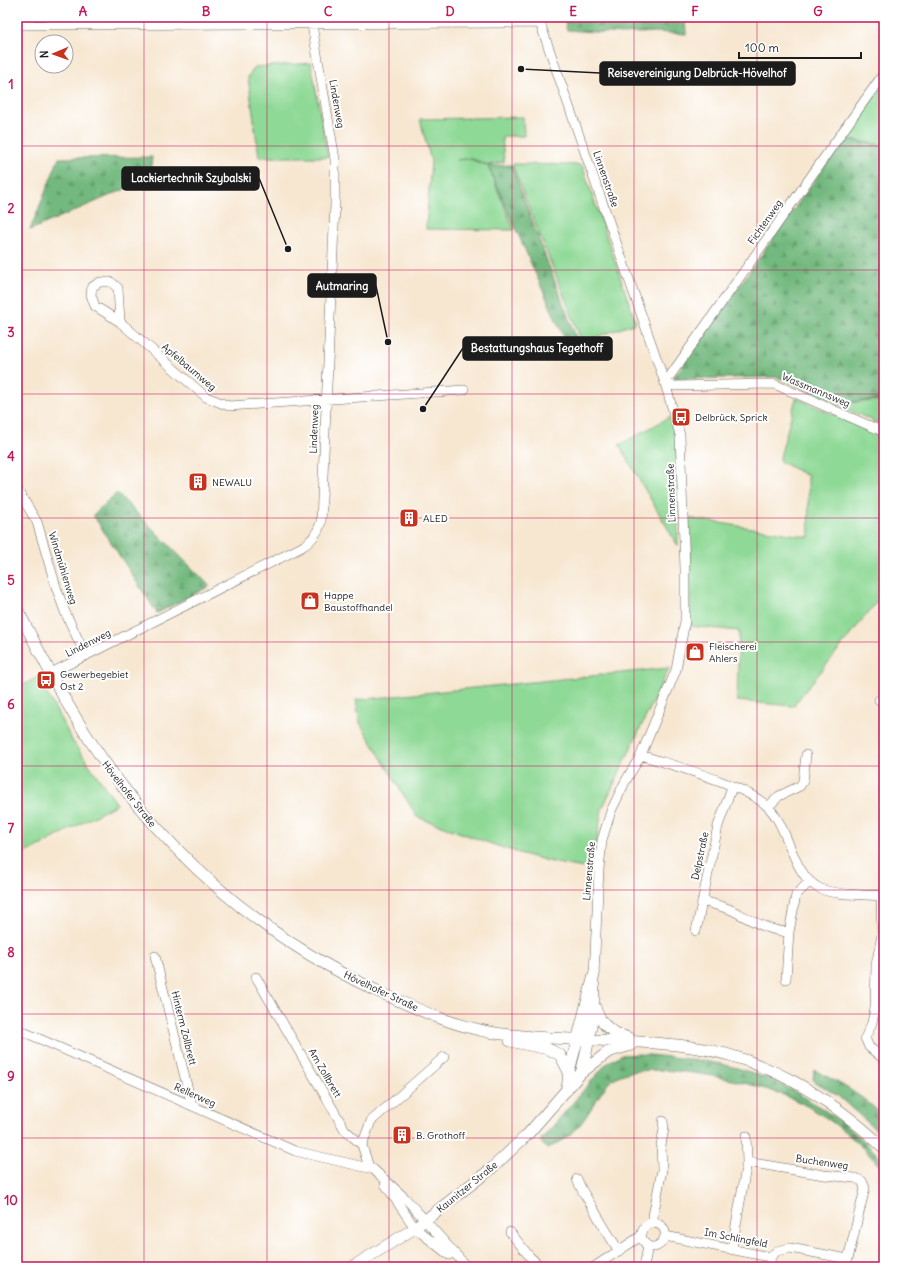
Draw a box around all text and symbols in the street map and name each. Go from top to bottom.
text: A [79,3,88,20]
text: B [202,3,211,20]
text: C [324,3,333,20]
text: D [445,3,455,20]
text: E [569,3,577,20]
text: F [691,3,699,20]
text: G [813,3,823,20]
north arrow [34,34,74,74]
scale bar [739,34,861,60]
text: 100 m [745,40,779,55]
text: N [37,50,51,58]
callout: Reisevereinigung Delbrück-Hövelhof [600,62,795,85]
text: Reisevereinigung Delbrück-Hövelhof [607,66,787,81]
text: 1 [8,76,14,93]
street label: Lindenweg [326,79,348,129]
street label: Linnenstraße [590,149,622,209]
callout: Lackiertechnik Szybalski [122,167,259,190]
text: Lackiertechnik Szybalski [131,171,251,186]
street label: Fichtenweg [745,197,785,247]
text: 2 [7,200,15,217]
callout: Autmaring [308,274,376,297]
text: Autmaring [316,279,368,294]
text: 3 [7,324,15,341]
callout: Bestattungshaus Tegethoff [463,337,612,360]
street label: Apfelbaumweg [159,340,219,394]
text: Bestattungshaus Tegethoff [471,341,604,356]
street label: Wassmannsweg [780,370,852,410]
street label: Lindenweg [307,404,321,454]
bus stop icon: Delbrück, Sprick [670,406,692,428]
place label: Delbrück, Sprick [695,411,768,424]
text: 4 [7,448,15,465]
street label: Linnenstraße [663,463,679,523]
building icon: NEWALU [187,471,209,493]
place label: NEWALU [212,476,252,489]
building icon: ALED [398,507,420,529]
place label: ALED [423,512,448,525]
street label: Windmühlenweg [46,530,80,606]
text: 5 [7,572,15,589]
place label: Happe Baustoffhandel [324,589,393,614]
shop icon: Happe Baustoffhandel [299,590,321,612]
street label: Lindenweg [63,626,113,660]
place label: Fleischerei Ahlers [709,640,757,665]
shop icon: Fleischerei Ahlers [684,641,706,663]
place label: Gewerbegebiet Ost 2 [60,668,129,693]
bus stop icon: Gewerbegebiet Ost 2 [35,669,57,691]
text: 6 [7,696,15,713]
street label: Hövelhofer Straße [99,758,159,830]
text: 7 [8,820,15,837]
street label: Delpstraße [689,831,711,881]
street label: Linnenstraße [580,841,598,901]
text: 8 [7,944,15,961]
street label: Hövelhofer Straße [342,968,420,1014]
street label: Hinterm Zollbrett [169,990,200,1067]
street label: Am Zollbrett [306,1046,345,1100]
text: 9 [7,1068,15,1085]
street label: Rellerweg [172,1080,218,1110]
building icon: B. Grothoff [391,1124,413,1146]
place label: B. Grothoff [416,1129,466,1142]
street label: Buchenweg [795,1152,849,1172]
street label: Kaunitzer Straße [434,1158,500,1216]
text: 10 [4,1192,18,1209]
street label: Im Schlingfeld [703,1225,769,1251]

